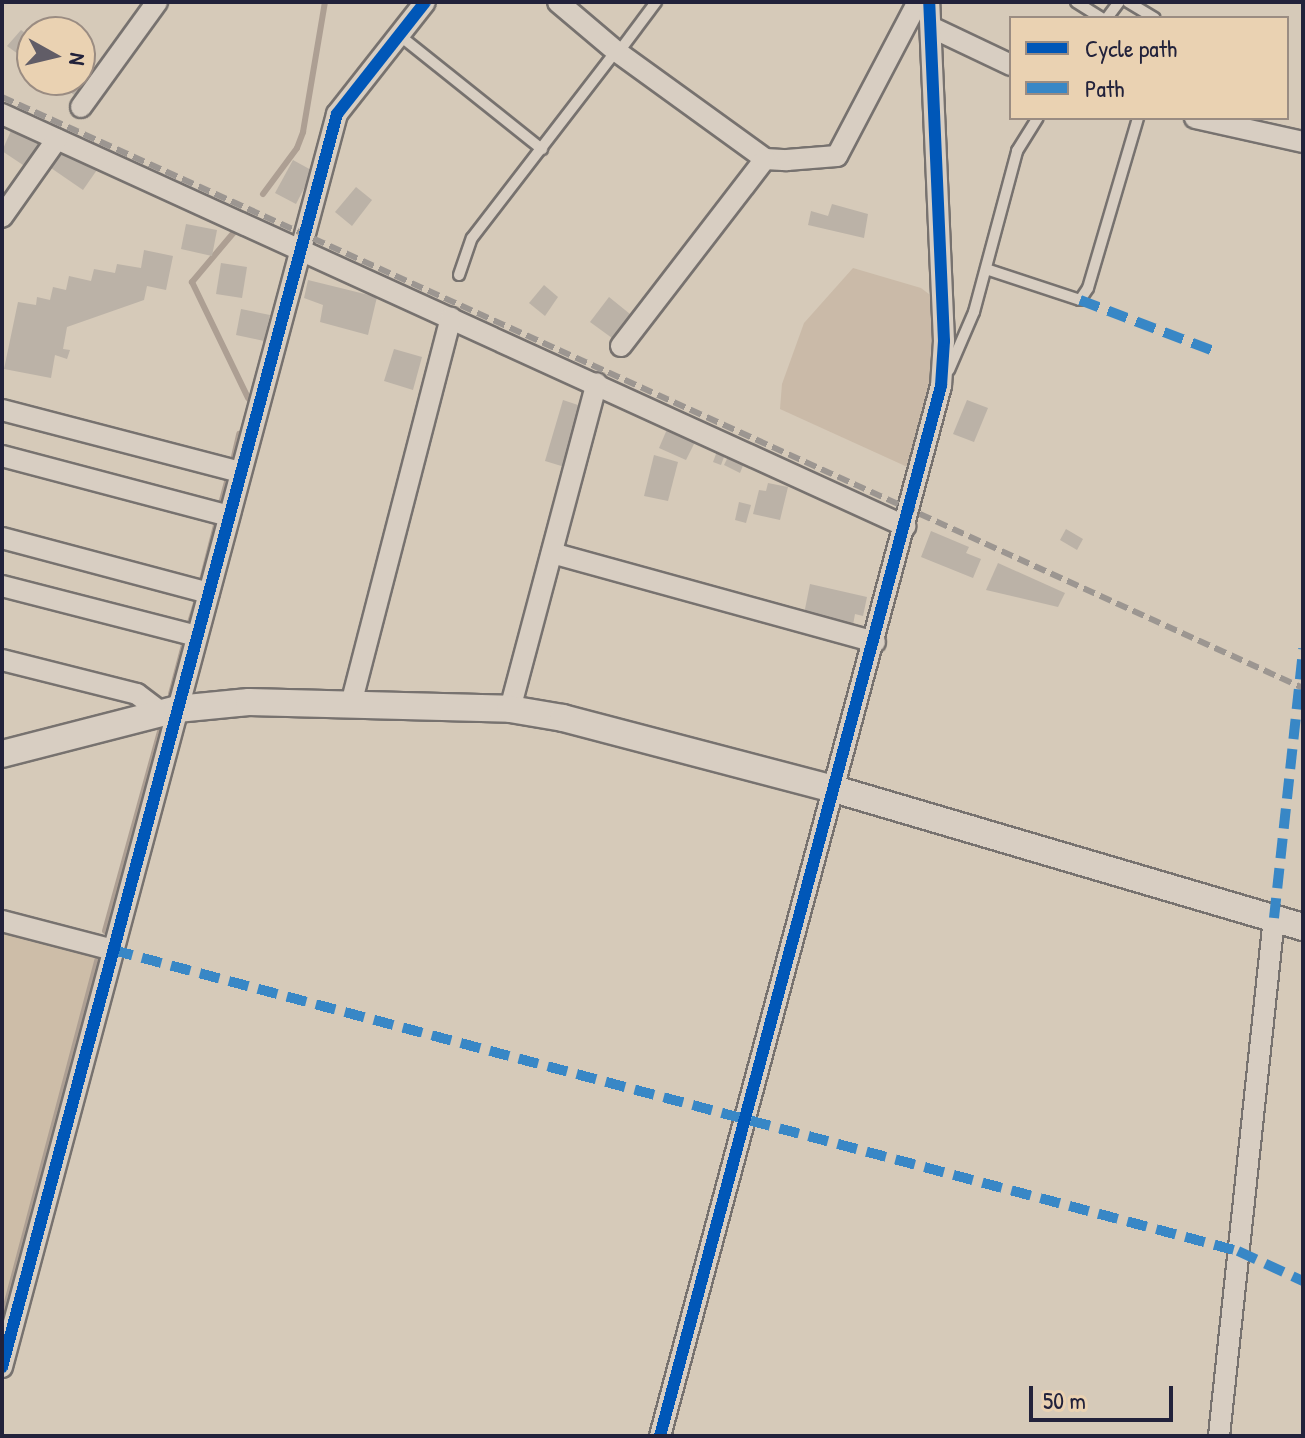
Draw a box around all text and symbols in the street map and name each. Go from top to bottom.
north arrow [16,16,96,96]
legend [1009,16,1289,120]
text: Cycle path [1085,32,1177,64]
text: N [62,51,93,67]
text: Path [1085,72,1124,104]
scale bar [1033,1370,1177,1420]
text: 50 m [1043,1384,1086,1416]

